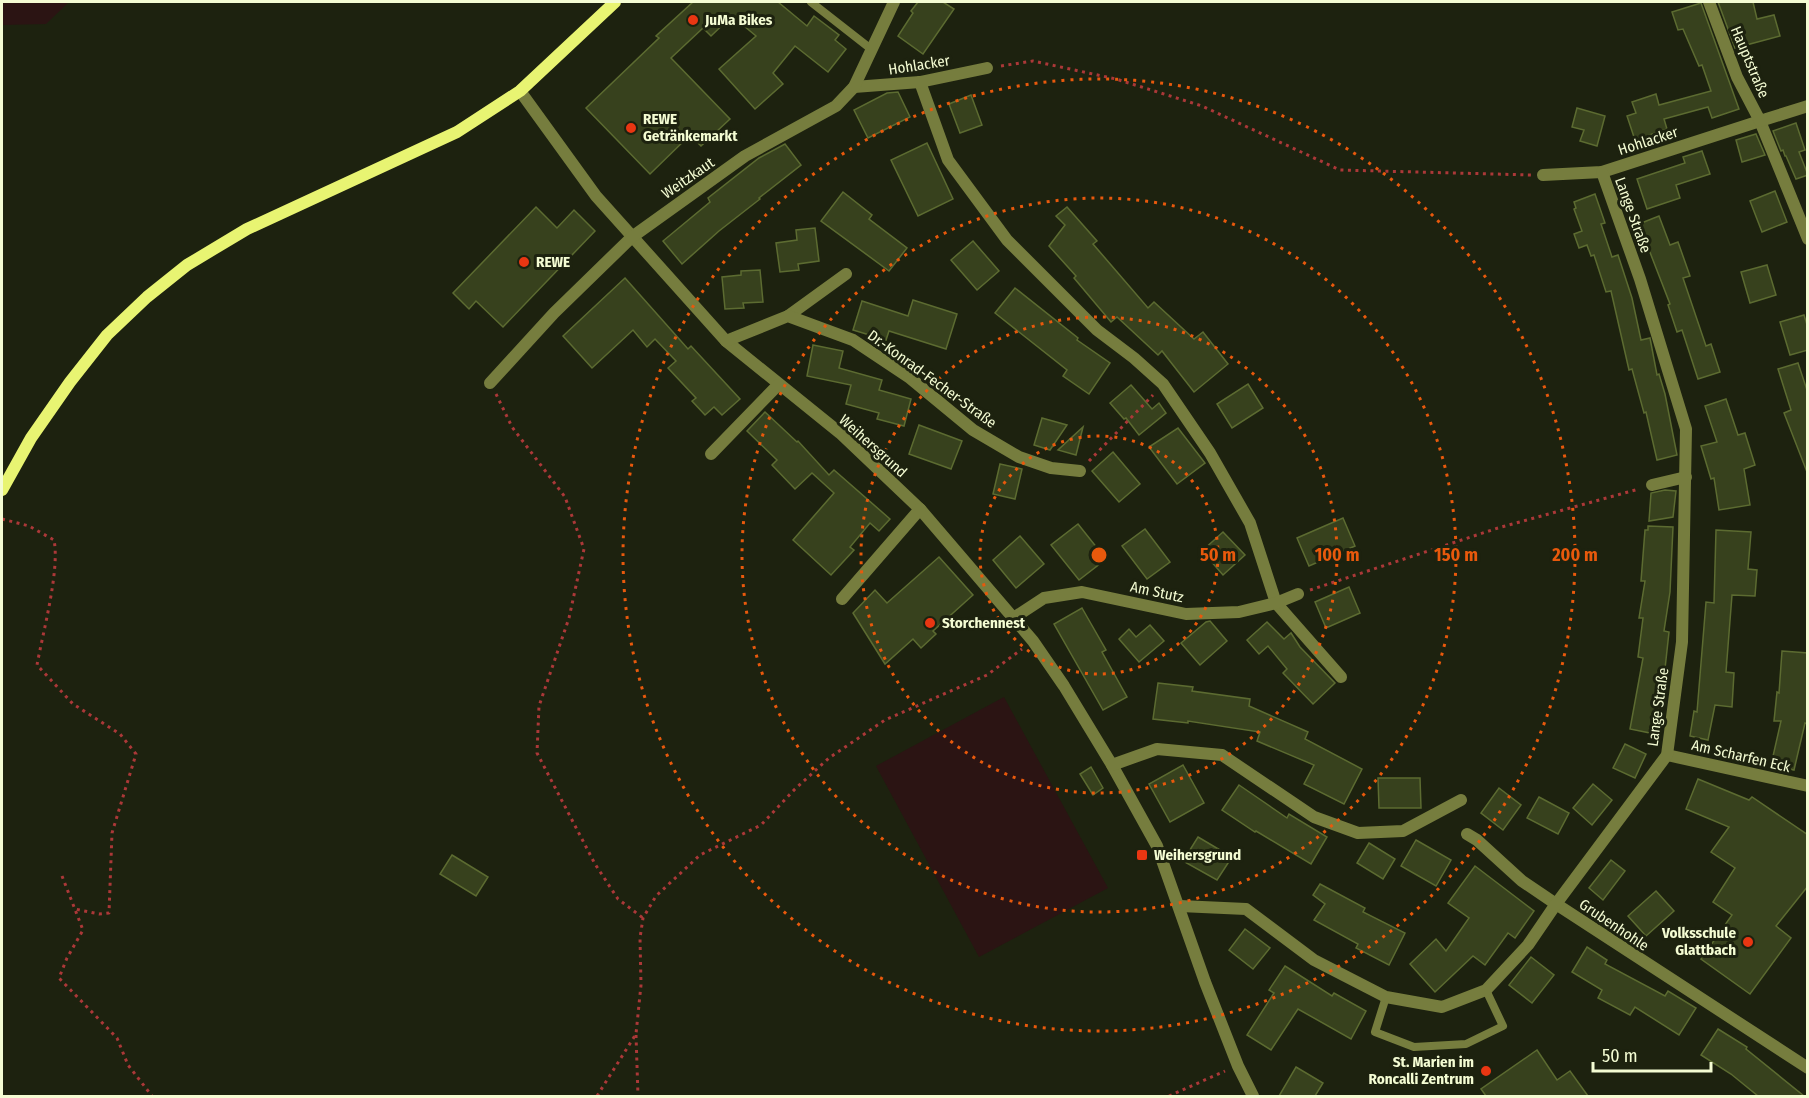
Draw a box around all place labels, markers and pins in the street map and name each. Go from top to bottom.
place label: JuMa Bikes [704,11,773,29]
marker: JuMa Bikes [686,13,700,27]
place label: REWE Getränkemarkt [643,110,738,145]
marker: REWE Getränkemarkt [624,121,638,135]
place label: REWE [536,253,570,271]
marker: REWE [517,255,531,269]
centre of rings [1089,545,1109,565]
place label: Storchennest [942,614,1026,632]
marker: Storchennest [923,616,937,630]
place label: Weihersgrund [1154,846,1241,864]
marker: Weihersgrund [1135,848,1149,862]
place label: Volksschule Glattbach [1661,924,1736,959]
marker: Volksschule Glattbach [1741,935,1755,949]
place label: St. Marien im Roncalli Zentrum [1369,1053,1474,1088]
marker: St. Marien im Roncalli Zentrum [1479,1064,1493,1078]

